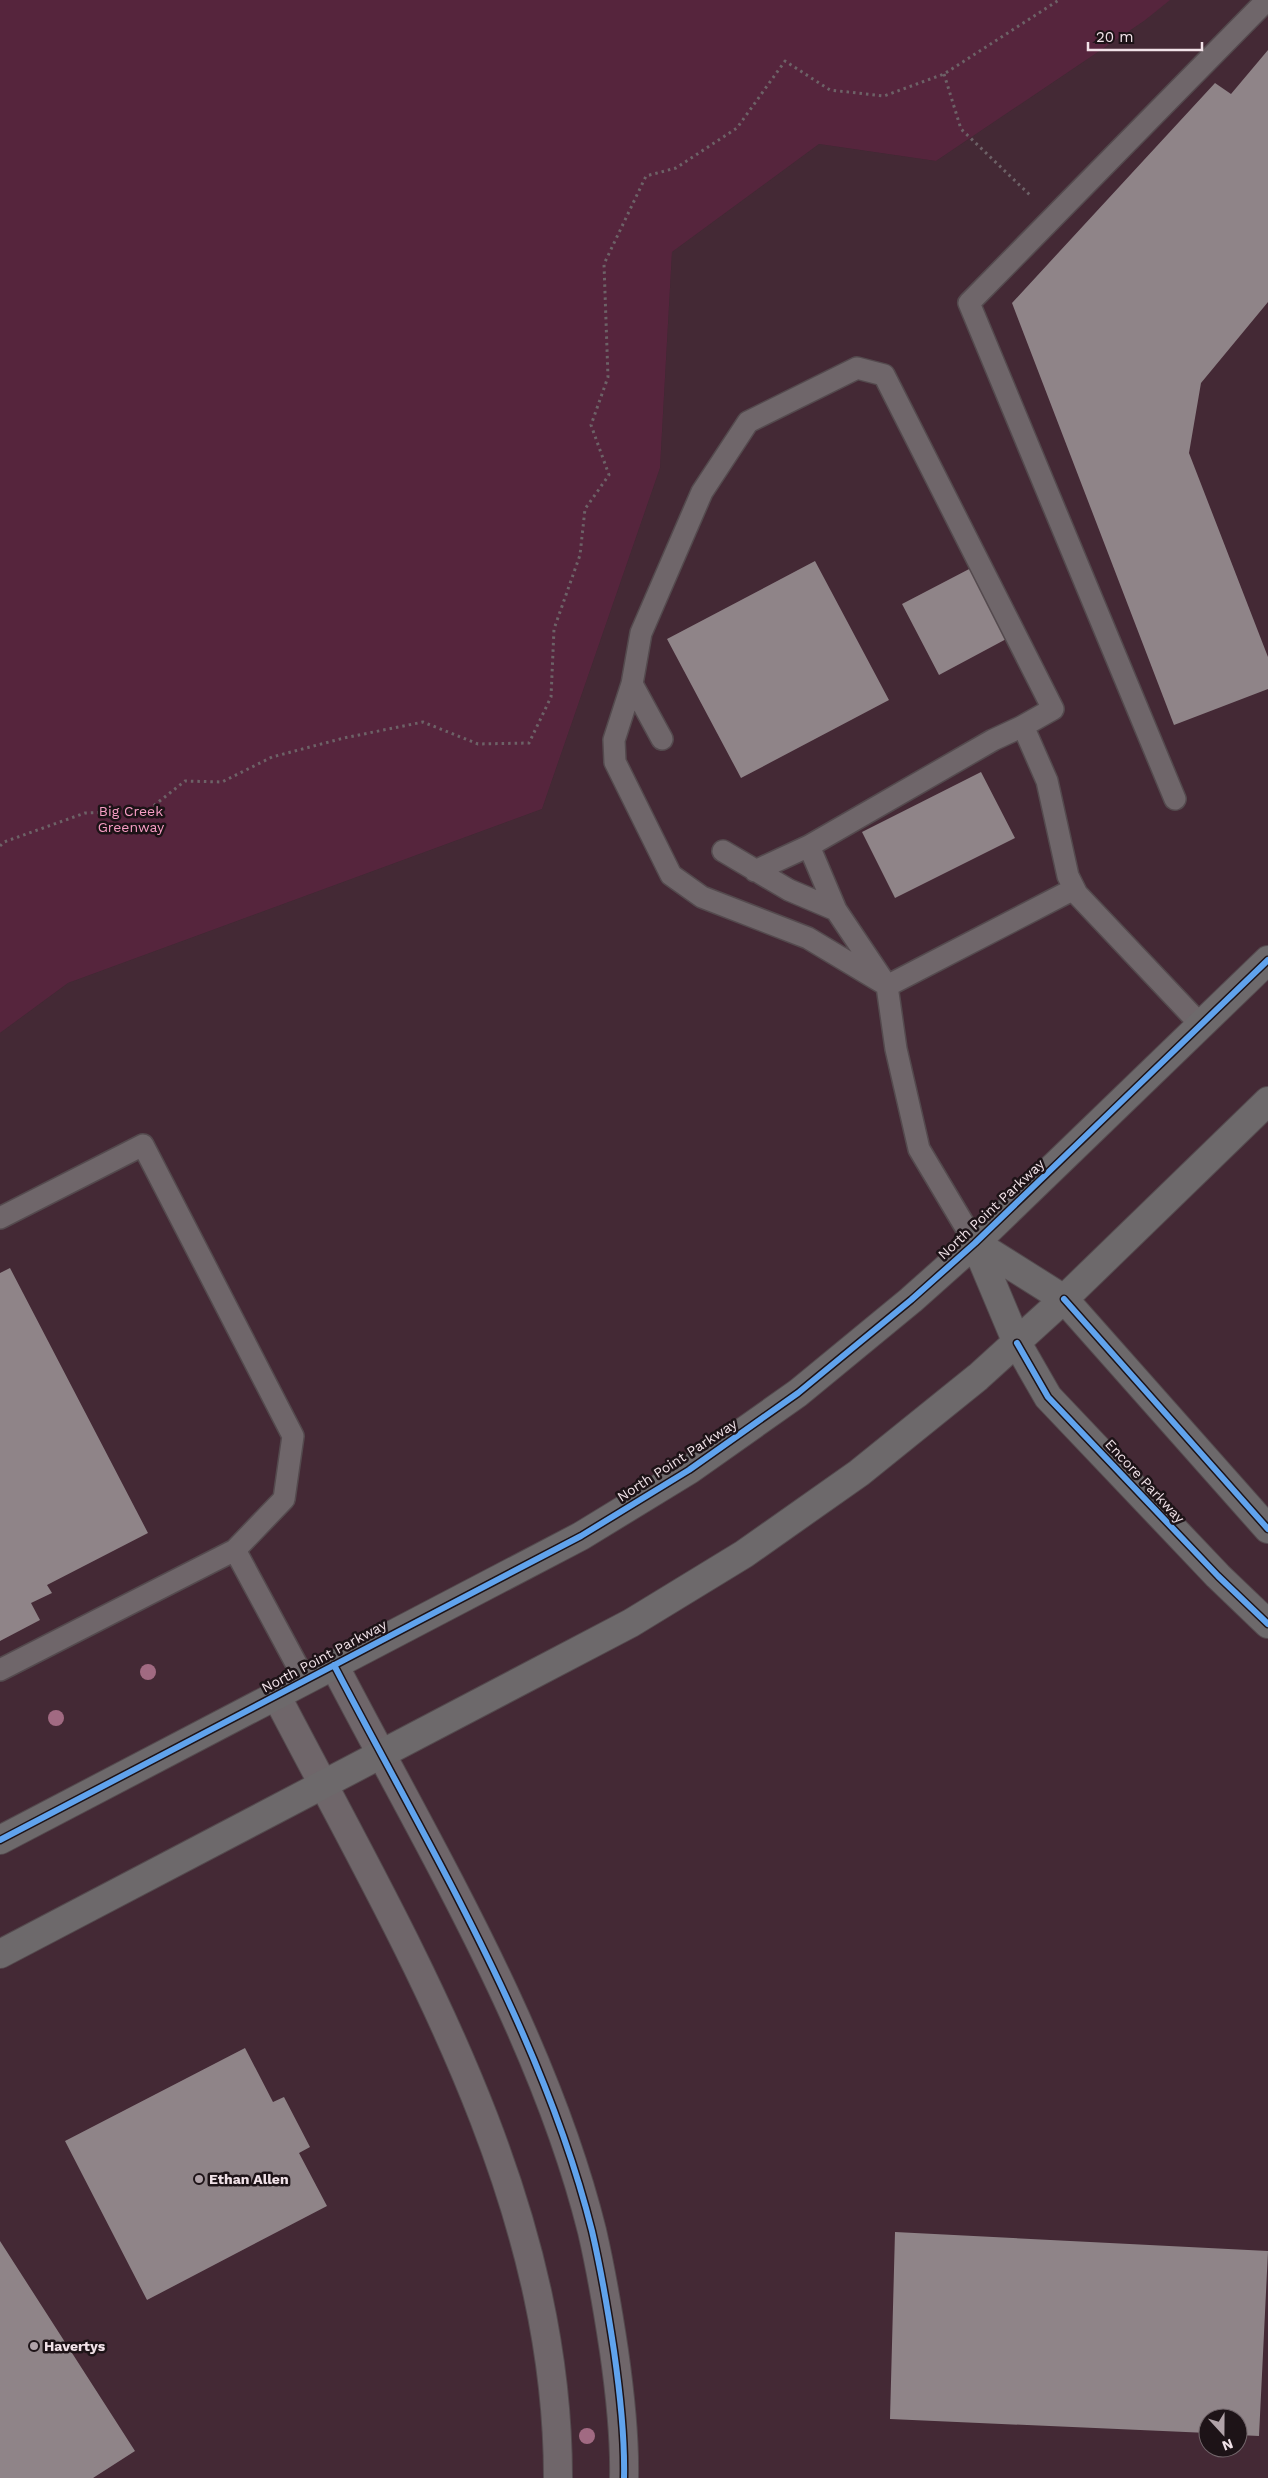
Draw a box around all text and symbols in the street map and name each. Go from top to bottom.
scale bar [1088,20,1202,52]
text: 20 m [1096,28,1134,46]
park label: Big Creek Greenway [98,803,165,835]
street label: North Point Parkway [935,1155,1048,1262]
street label: North Point Parkway [614,1415,740,1505]
street label: Encore Parkway [1102,1436,1188,1527]
street label: North Point Parkway [259,1616,390,1696]
place label: Ethan Allen [209,2171,289,2187]
marker: Ethan Allen [193,2173,205,2185]
place label: Havertys [44,2338,106,2354]
marker: Havertys [28,2340,40,2352]
north arrow [1198,2408,1248,2458]
text: N [1220,2436,1235,2454]

